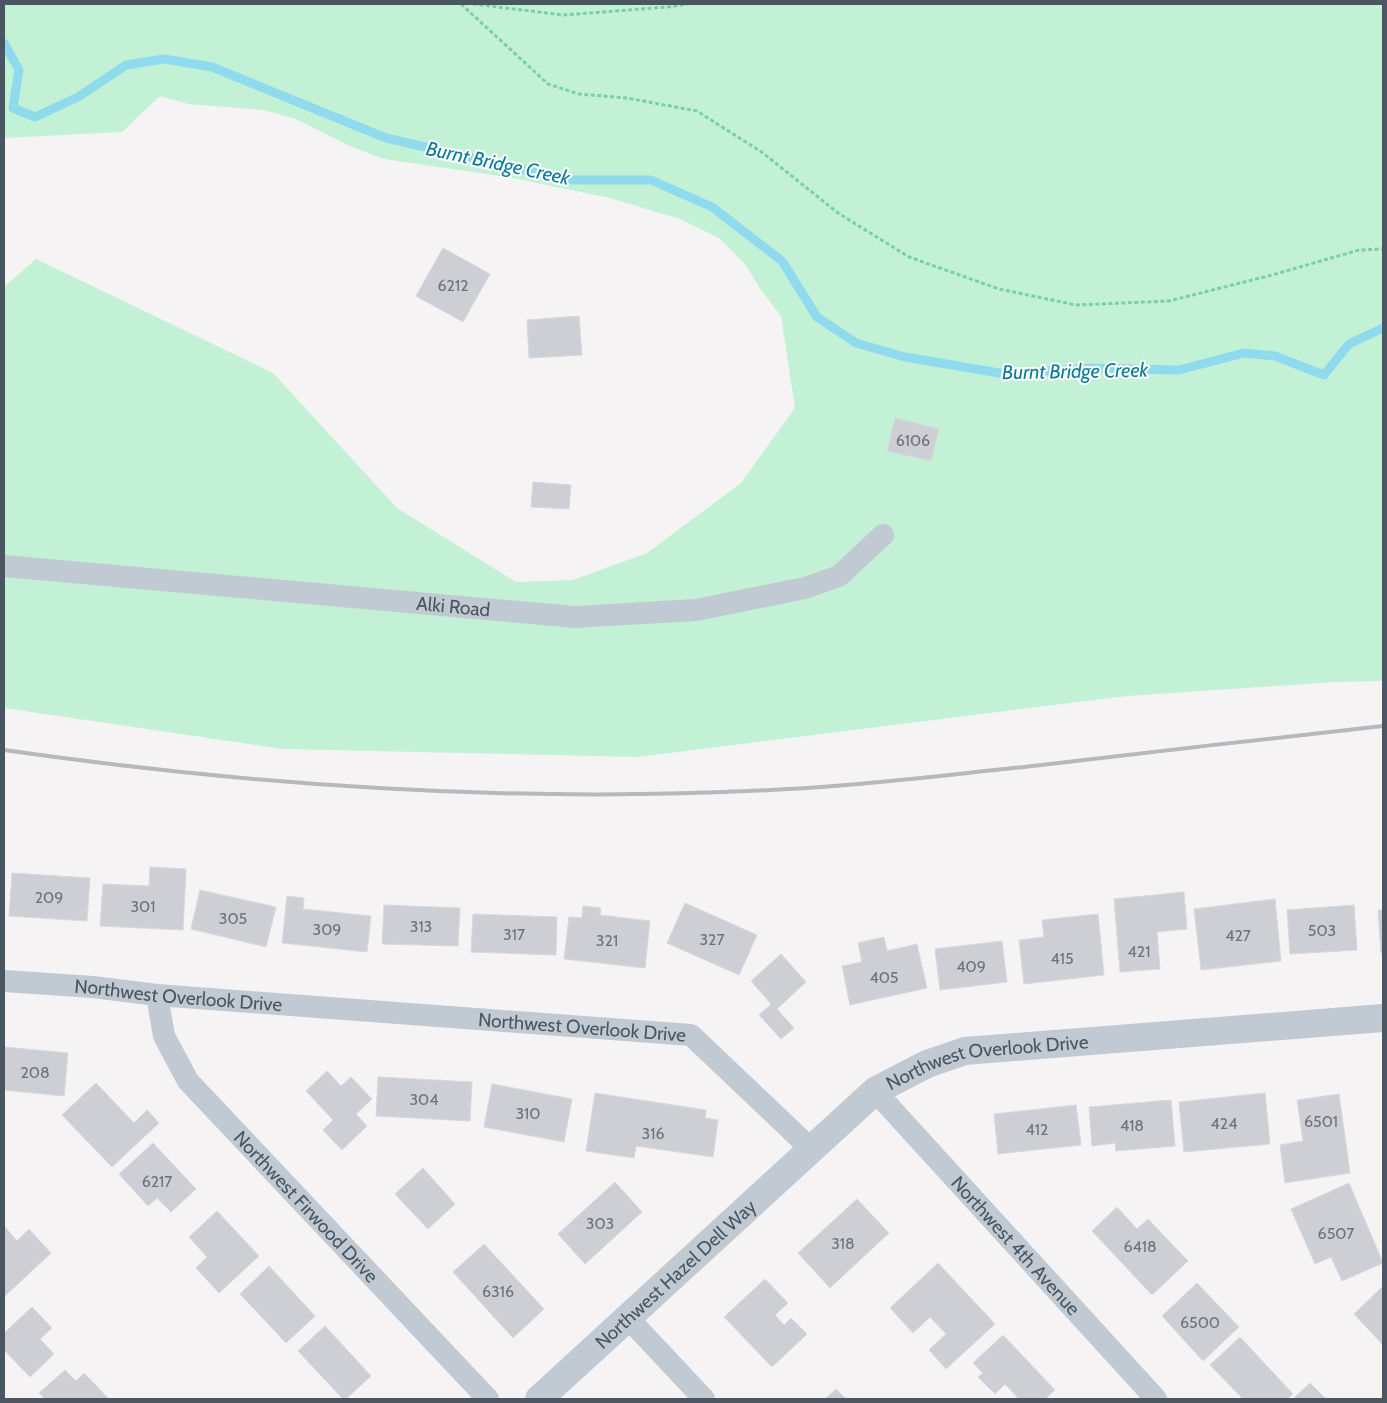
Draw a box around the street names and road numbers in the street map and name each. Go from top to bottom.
street label: Alki Road [415,591,491,621]
street label: Northwest Overlook Drive [74,974,283,1016]
street label: Northwest Overlook Drive [477,1008,687,1046]
street label: Northwest Overlook Drive [882,1030,1089,1095]
street label: Northwest Firwood Drive [229,1126,384,1287]
street label: Northwest 4th Avenue [947,1171,1085,1320]
street label: Northwest Hazel Dell Way [590,1194,761,1353]

